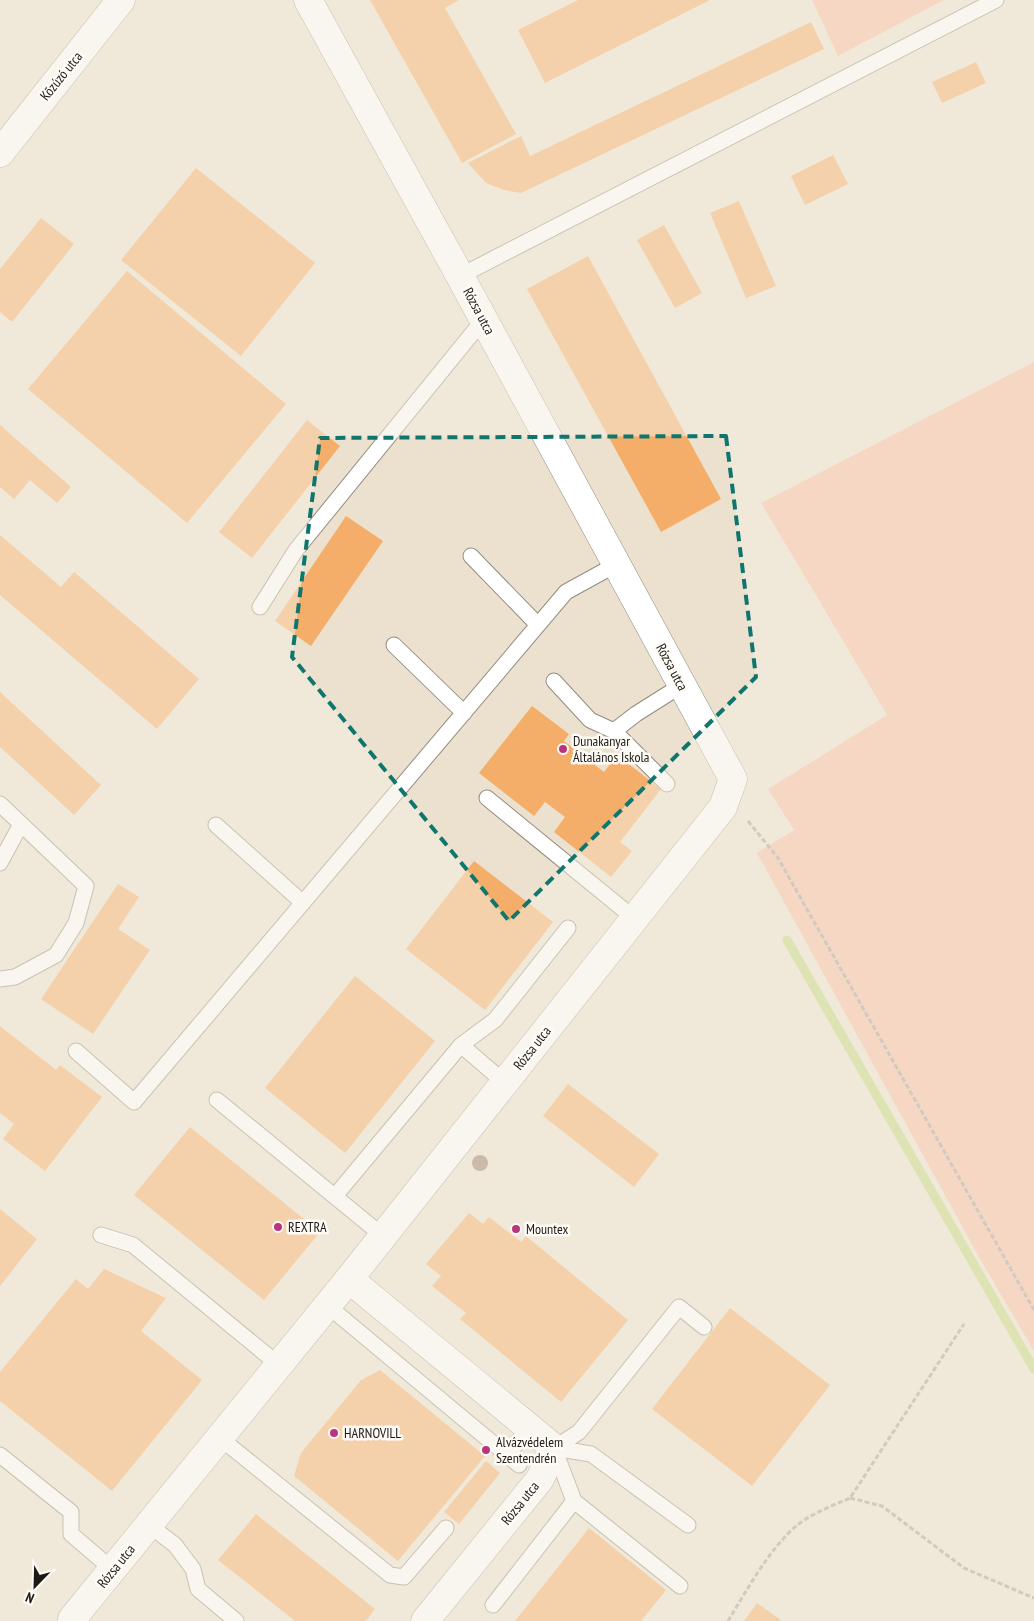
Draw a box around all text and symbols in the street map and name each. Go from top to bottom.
street label: Kőzúzó utca [36,48,86,104]
street label: Rózsa utca [459,284,499,338]
street label: Rózsa utca [652,640,692,694]
place label: Dunakanyar Általános Iskola [573,732,649,766]
marker: Dunakanyar Általános Iskola [557,743,569,755]
street label: Rózsa utca [509,1022,555,1074]
place label: REXTRA [288,1218,327,1236]
place label: Mountex [526,1220,568,1238]
marker: REXTRA [272,1221,284,1233]
marker: Mountex [510,1223,522,1235]
place label: HARNOVILL [344,1424,401,1442]
marker: HARNOVILL [328,1427,340,1439]
place label: Alvázvédelem Szentendrén [496,1433,563,1467]
marker: Alvázvédelem Szentendrén [480,1444,492,1456]
street label: Rózsa utca [497,1478,543,1528]
street label: Rózsa utca [93,1541,139,1591]
north arrow [10,1561,60,1611]
text: N [23,1588,37,1608]

